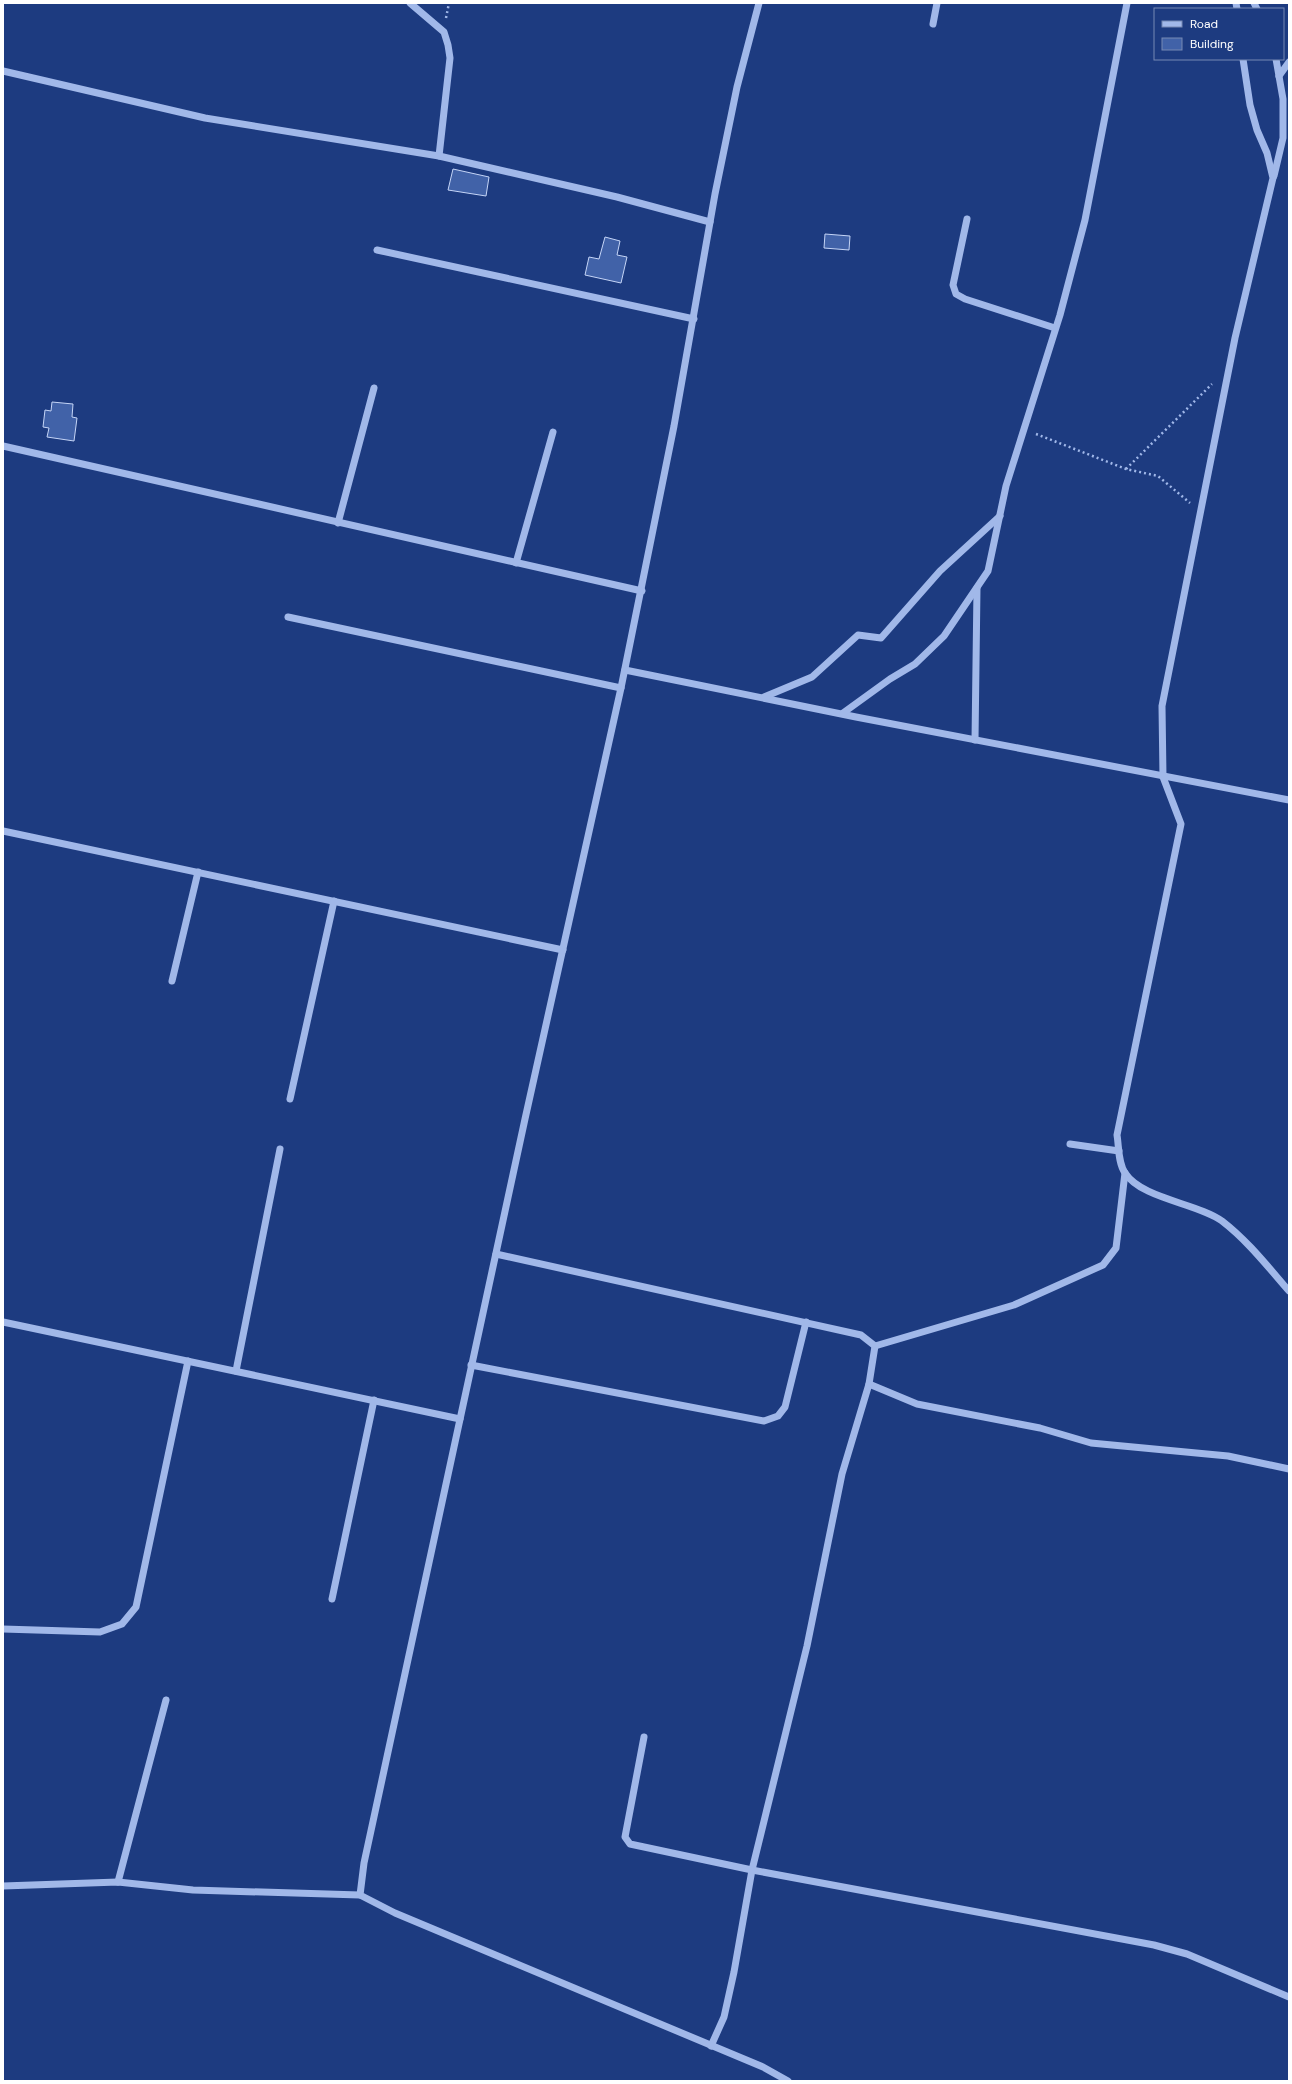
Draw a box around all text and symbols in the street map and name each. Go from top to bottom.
legend [1154,8,1284,60]
text: Road [1190,16,1218,32]
text: Building [1190,36,1234,52]

